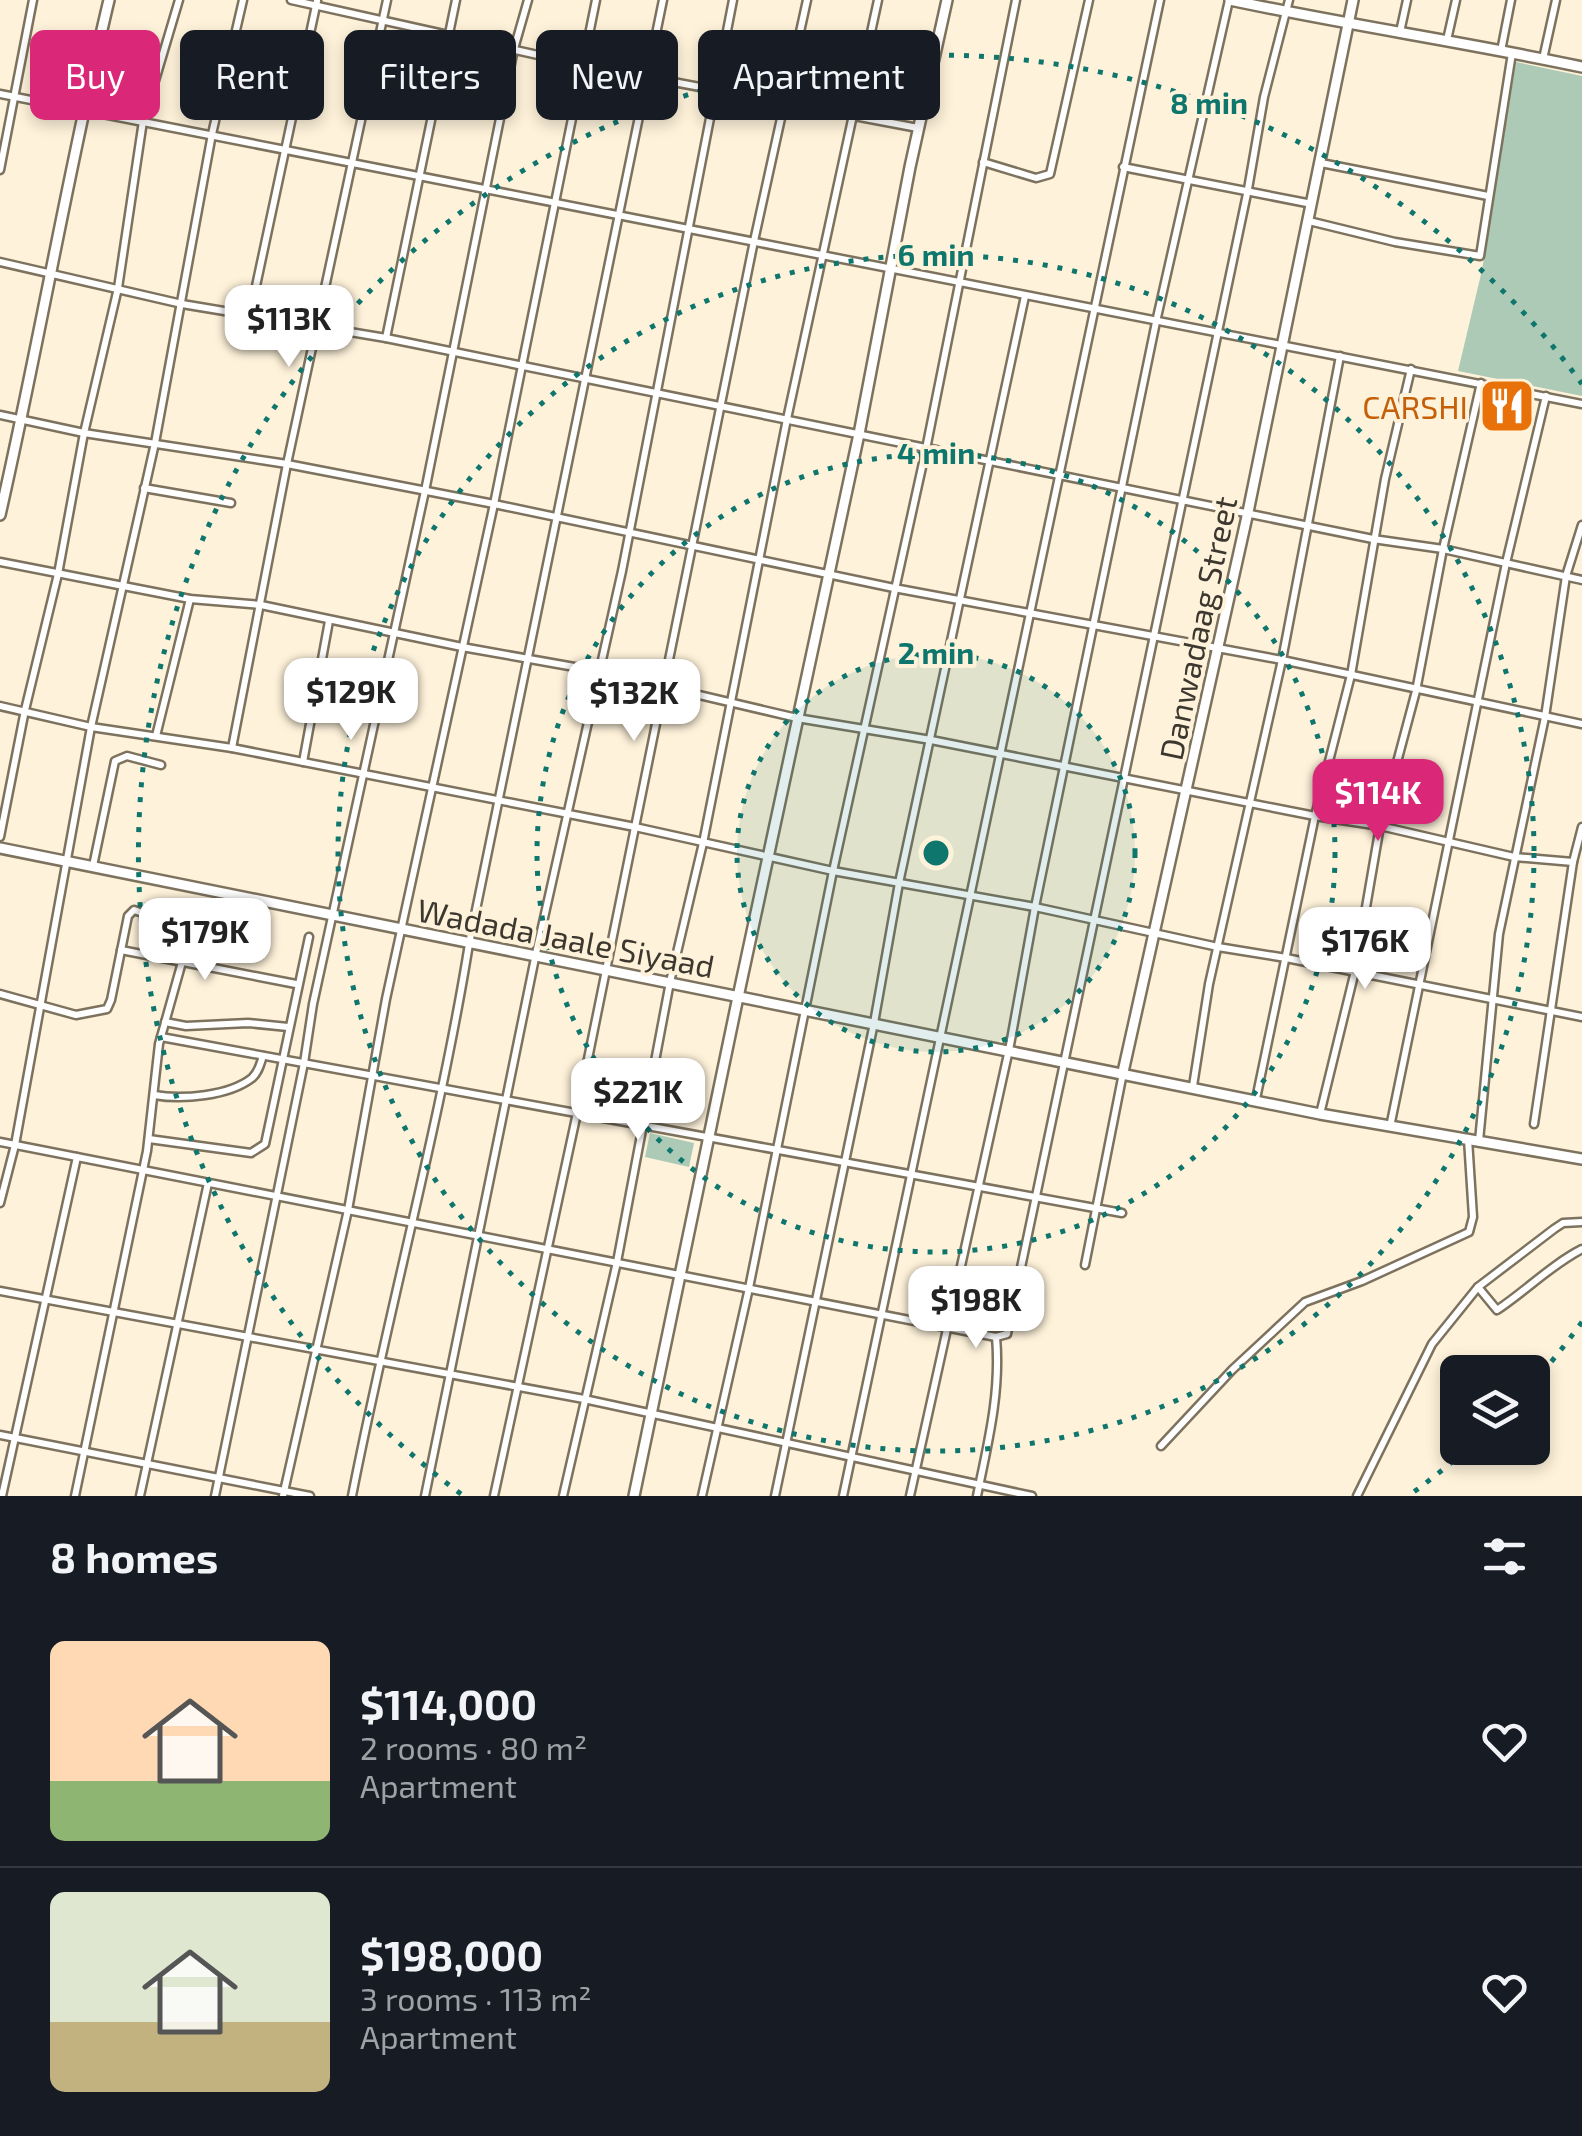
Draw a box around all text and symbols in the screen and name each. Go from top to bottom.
chip: Buy [30,30,160,120]
chip: Rent [180,30,324,120]
chip: Filters [344,30,516,120]
chip: New [536,30,678,120]
chip: Apartment [698,30,940,120]
text: 8 min [1170,84,1248,120]
text: 6 min [898,236,974,272]
pin: $113K [219,285,359,370]
text: $113K [247,298,331,336]
restaurant icon: CARSHI [1477,376,1537,436]
place label: CARSHI [1362,387,1468,425]
text: 4 min [897,434,975,470]
street label: Danwadaag Street [1150,493,1244,763]
text: 2 min [898,634,974,670]
pin: $129K [281,658,421,743]
pin: $132K [564,659,704,744]
text: $129K [306,671,396,709]
text: $132K [589,672,679,710]
pin: $114K [1308,759,1448,844]
text: $114K [1335,772,1421,810]
centre of rings [918,835,954,871]
street label: Wadada Jaale Siyaad [414,890,718,984]
pin: $179K [135,898,275,983]
pin: $176K [1295,907,1435,992]
text: $179K [161,911,249,949]
text: $176K [1321,920,1409,958]
pin: $221K [568,1058,708,1143]
text: $221K [593,1071,683,1109]
pin: $198K [906,1266,1046,1351]
text: $198K [930,1279,1022,1317]
map controls [1440,1355,1550,1465]
button: layers [1440,1355,1550,1465]
icon: filters [1477,1529,1532,1584]
text: 8 homes [50,1531,218,1581]
text: $114,000 [360,1678,537,1728]
icon: home [130,1681,250,1801]
icon: heart [1477,1714,1532,1769]
text: 2 rooms · 80 m² [360,1728,587,1766]
text: Apartment [360,1766,517,1804]
text: $198,000 [360,1929,543,1979]
icon: home [130,1932,250,2052]
icon: heart [1477,1965,1532,2020]
text: 3 rooms · 113 m² [360,1979,592,2017]
text: Apartment [360,2017,517,2055]

